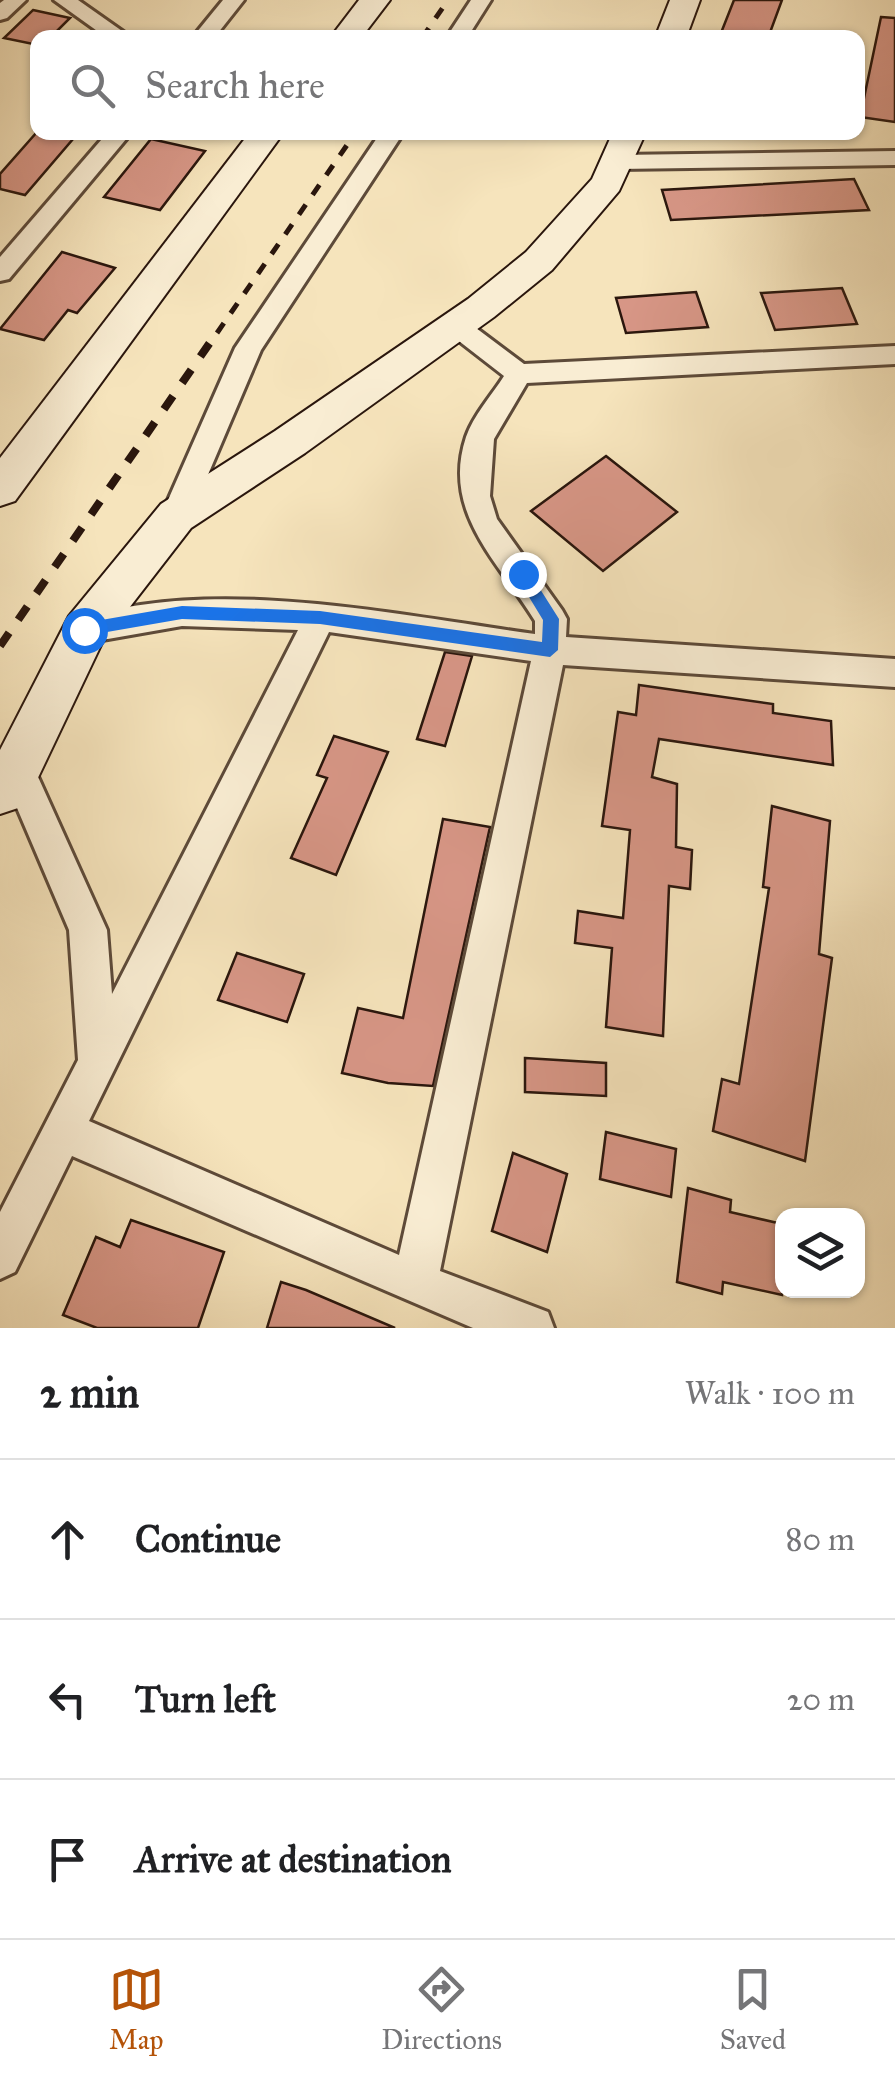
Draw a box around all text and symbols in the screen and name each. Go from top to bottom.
search box [30,30,865,140]
icon: search [65,58,120,113]
text: Search here [145,62,325,108]
route end [501,552,547,598]
route start [62,608,108,654]
map controls [775,1208,865,1298]
button: layers [775,1208,865,1298]
text: 2 min [40,1367,139,1419]
text: Walk · 100 m [685,1374,855,1413]
icon: ahead [40,1512,95,1567]
text: Continue [135,1516,281,1562]
text: 80 m [786,1520,855,1559]
icon: left [40,1672,95,1727]
text: Turn left [135,1676,276,1722]
text: 20 m [787,1680,855,1719]
icon: arrive [40,1832,95,1887]
text: Arrive at destination [135,1836,452,1882]
tab: Map [109,1962,164,2057]
tab: Directions [381,1962,502,2057]
tab: Saved [720,1962,786,2057]

